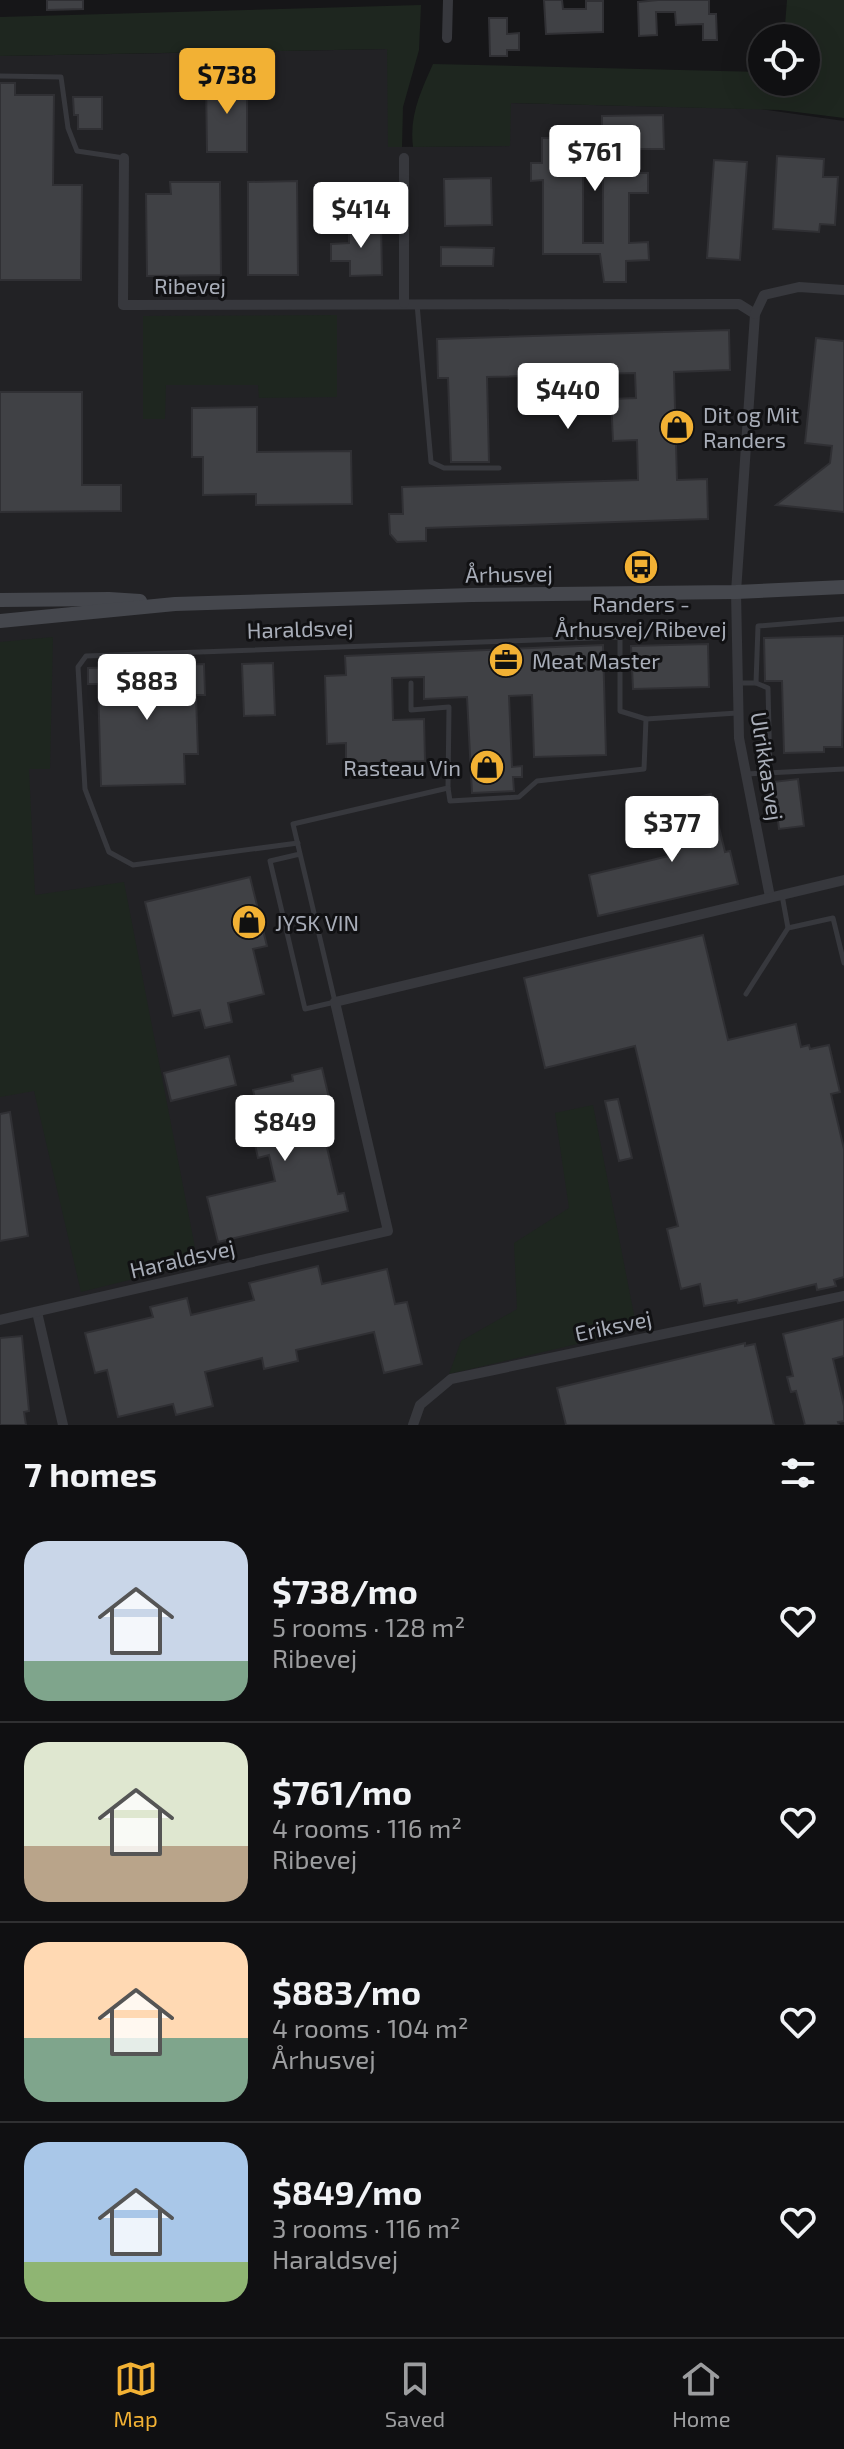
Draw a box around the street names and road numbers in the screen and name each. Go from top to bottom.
street label: Ribevej [154,272,226,299]
street label: Århusvej [465,559,553,588]
street label: Haraldsvej [246,613,354,644]
street label: Ulrikkasvej [746,710,789,822]
street label: Haraldsvej [127,1233,237,1284]
street label: Eriksvej [572,1304,654,1347]

